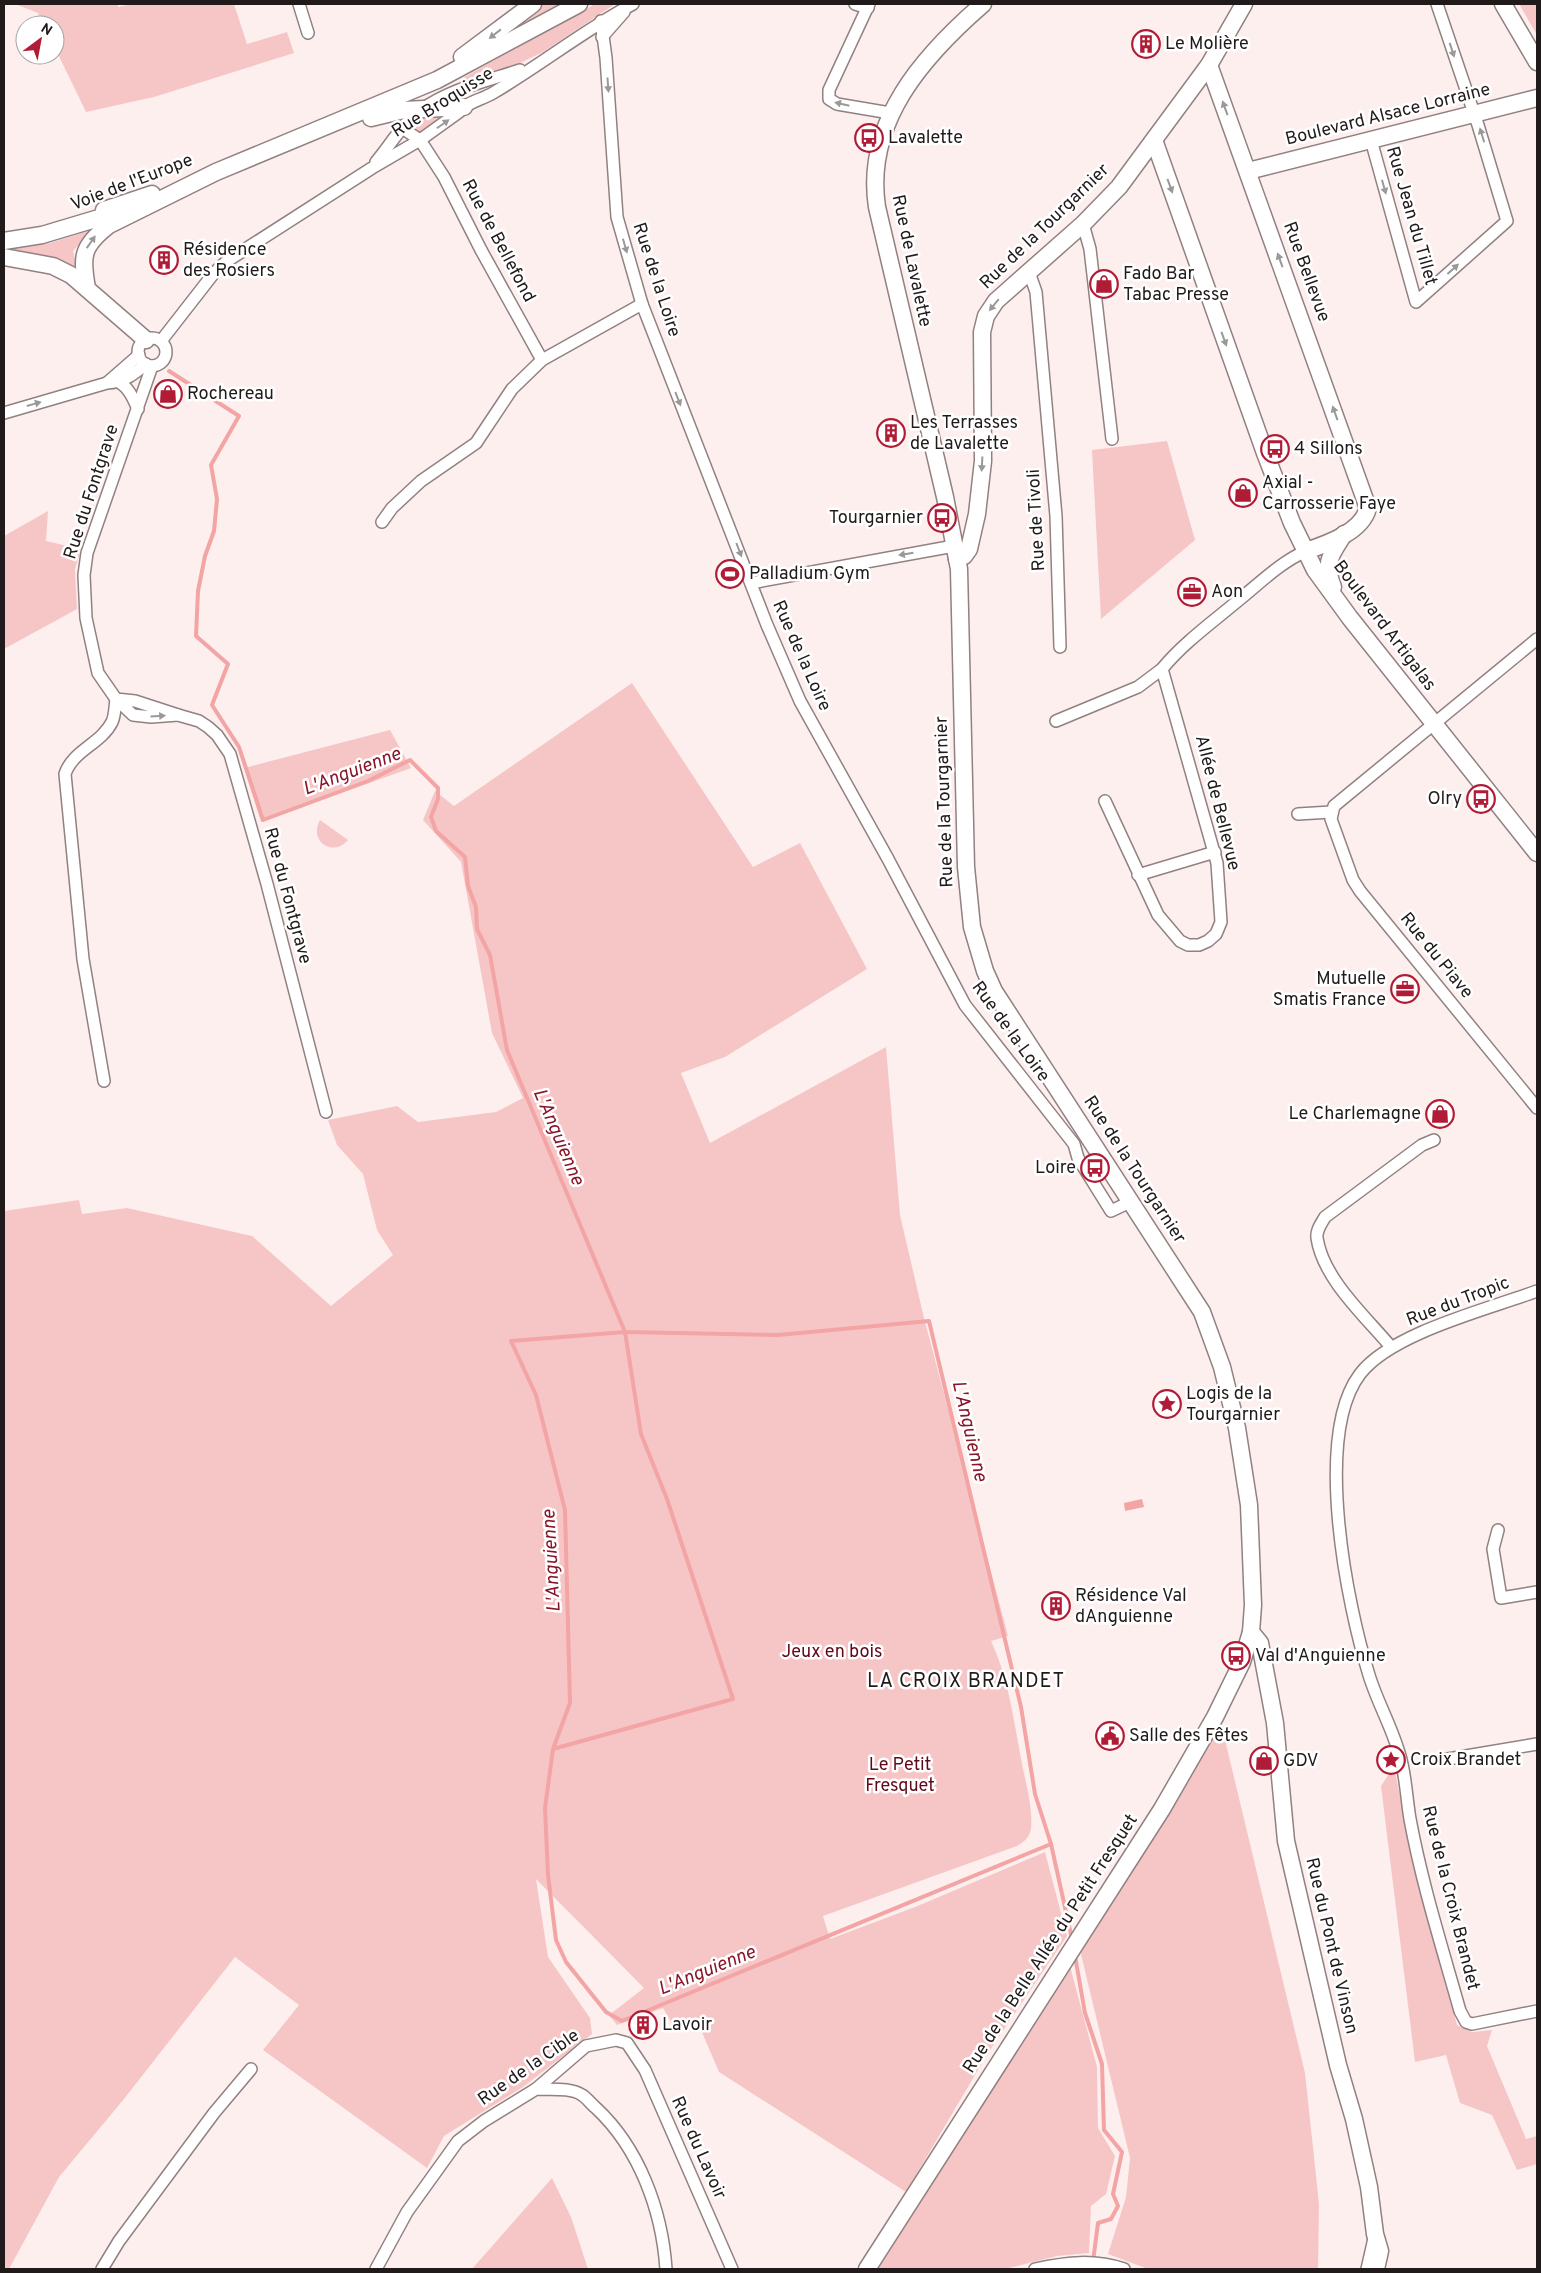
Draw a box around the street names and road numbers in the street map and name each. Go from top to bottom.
street label: Rue Broquisse [388,63,498,143]
street label: Boulevard Alsace Lorraine [1283,78,1493,152]
street label: Rue Jean du Tillet [1380,144,1442,288]
street label: Voie de l'Europe [68,149,196,217]
street label: Rue de la Tourgarnier [975,159,1115,295]
street label: Rue de Bellefond [456,176,540,306]
street label: Rue de Lavalette [886,193,936,329]
street label: Rue Bellevue [1277,219,1335,325]
street label: Rue de la Loire [627,220,685,340]
street label: Rue du Fontgrave [59,422,125,562]
street label: Rue de Tivoli [1023,468,1051,572]
street label: Boulevard Artigalas [1327,556,1441,696]
street label: Rue de la Loire [766,597,836,715]
street label: Rue de la Tourgarnier [931,716,959,888]
street label: Allée de Bellevue [1189,733,1245,873]
street label: Rue du Fontgrave [258,825,316,967]
street label: Rue du Piave [1394,908,1478,1004]
street label: Rue de la Loire [966,977,1054,1087]
street label: Rue de la Tourgarnier [1078,1092,1190,1248]
street label: Rue du Tropic [1403,1272,1513,1332]
street label: Rue de la Croix Brandet [1416,1803,1484,1993]
street label: Rue de la Belle Allée du Petit Fresquet [958,1810,1144,2078]
street label: Rue du Pont de Vinson [1299,1855,1363,2037]
street label: Rue de la Cible [474,2024,584,2112]
street label: Rue du Lavoir [665,2093,731,2203]

